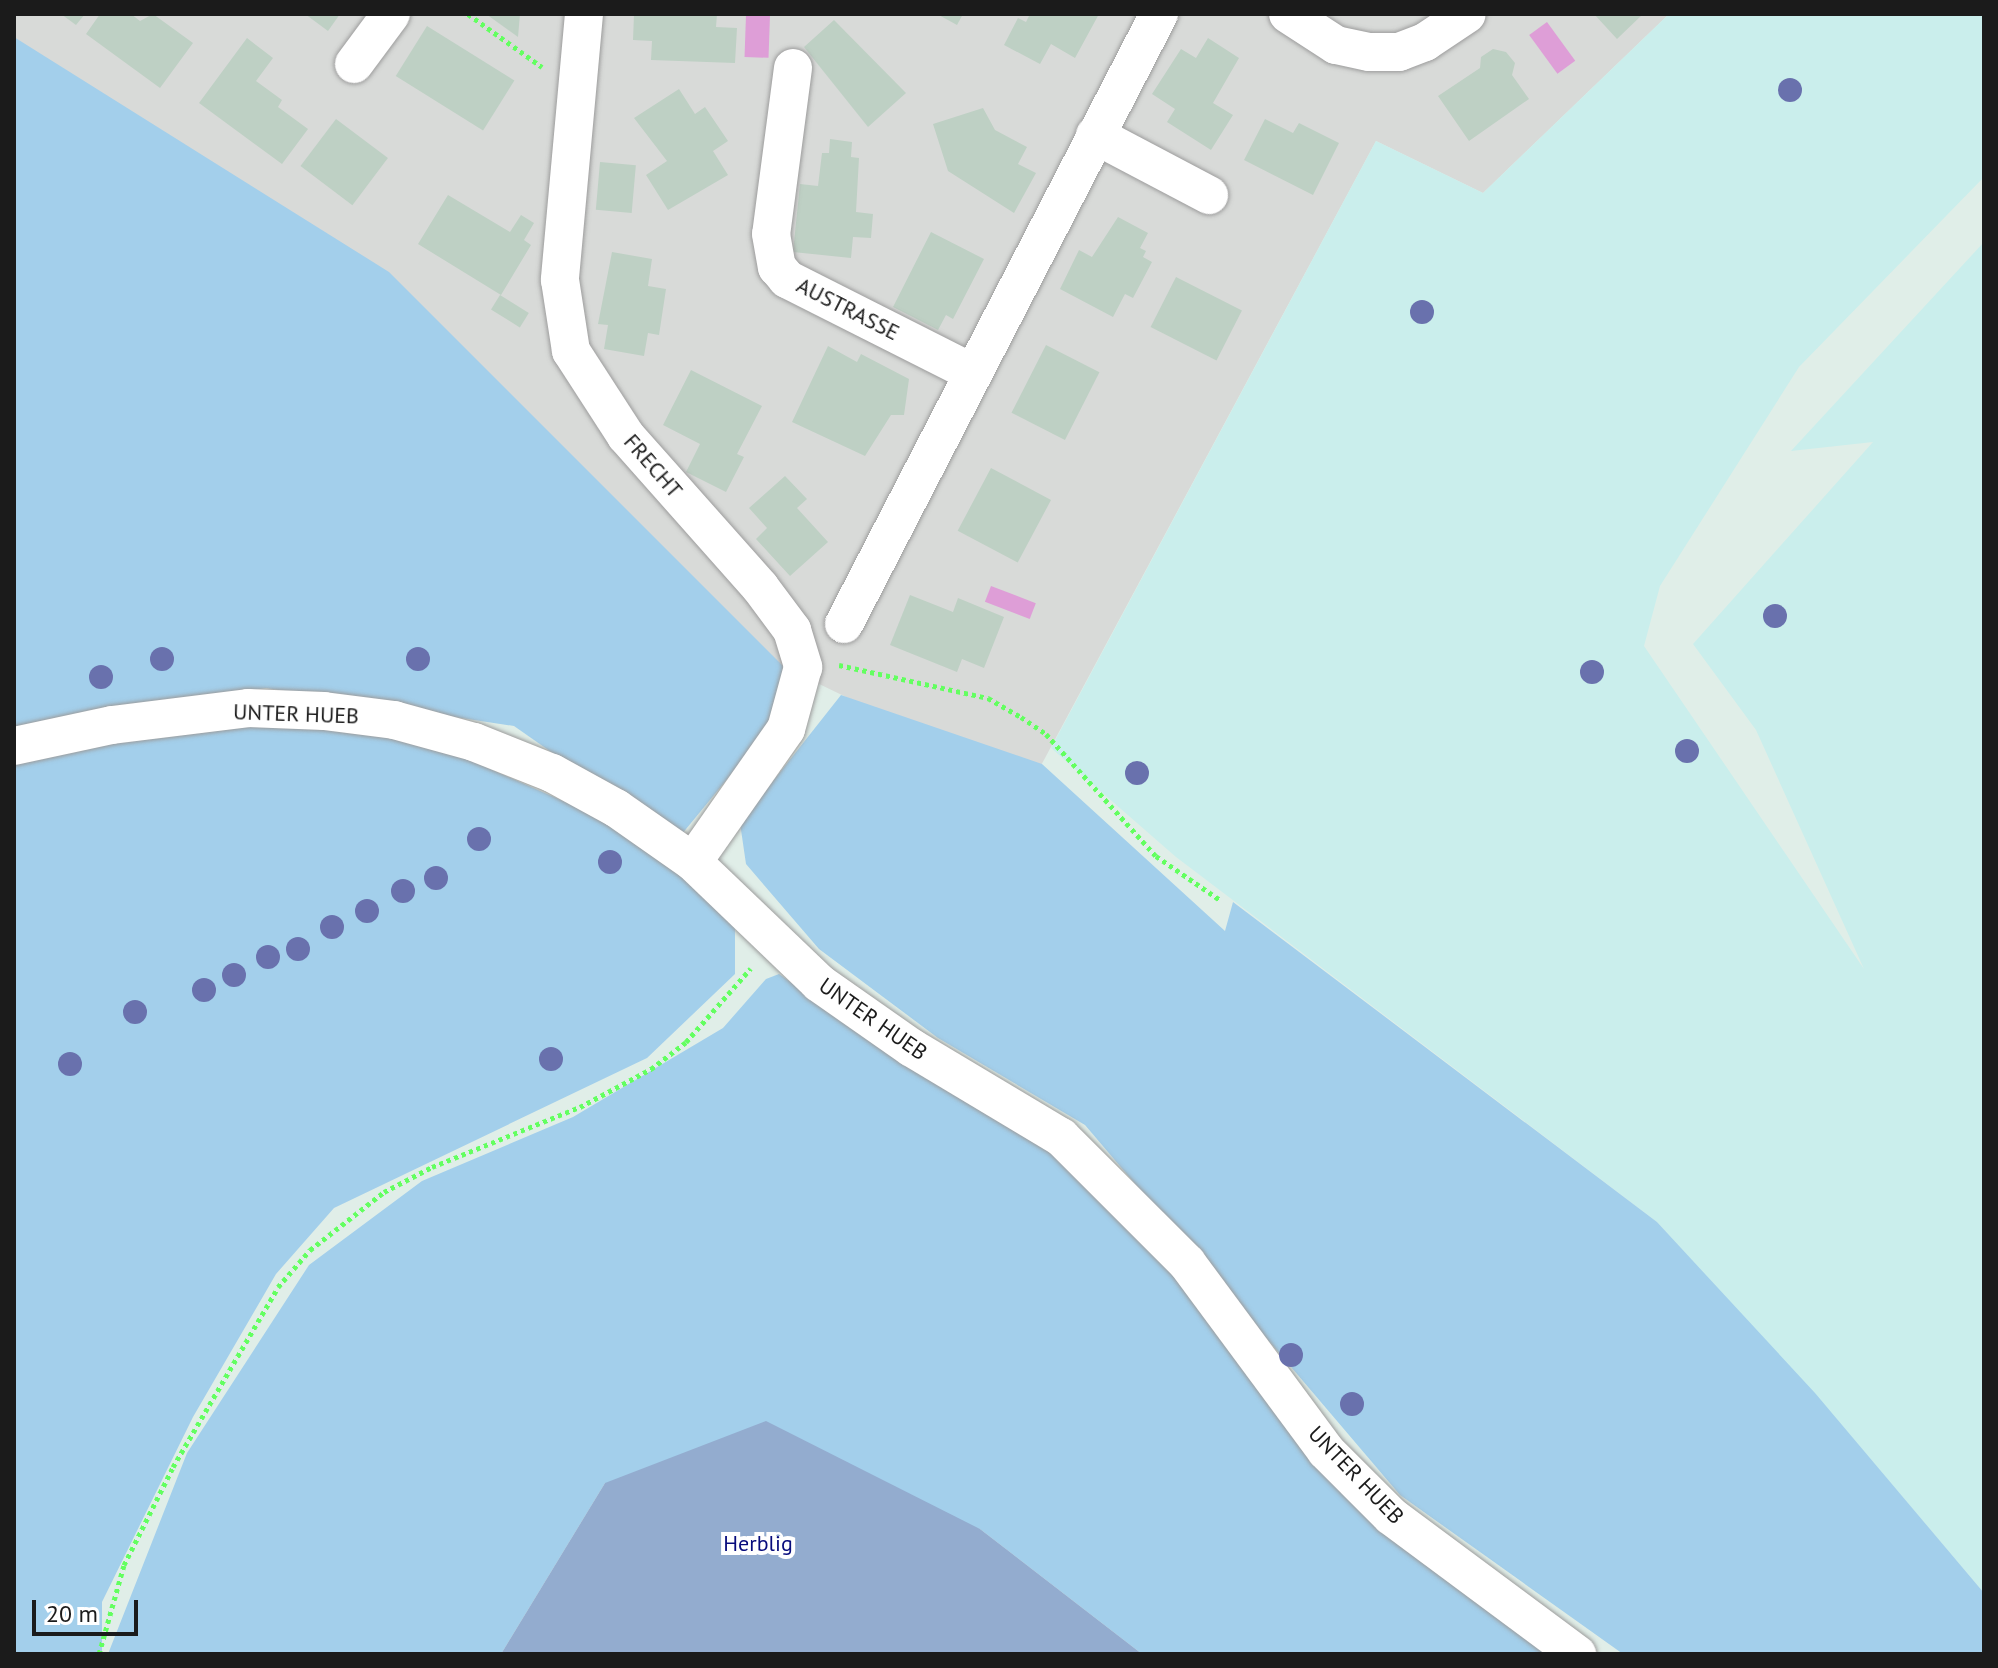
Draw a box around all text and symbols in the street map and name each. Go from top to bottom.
street label: AUSTRASSE [792,272,904,346]
street label: FRECHT [618,429,688,503]
street label: UNTER HUEB [233,699,359,729]
street label: UNTER HUEB [814,972,932,1066]
street label: UNTER HUEB [1303,1421,1409,1529]
park label: Herblig [723,1531,793,1557]
scale bar [36,1584,142,1634]
text: 20 m [46,1598,98,1629]

